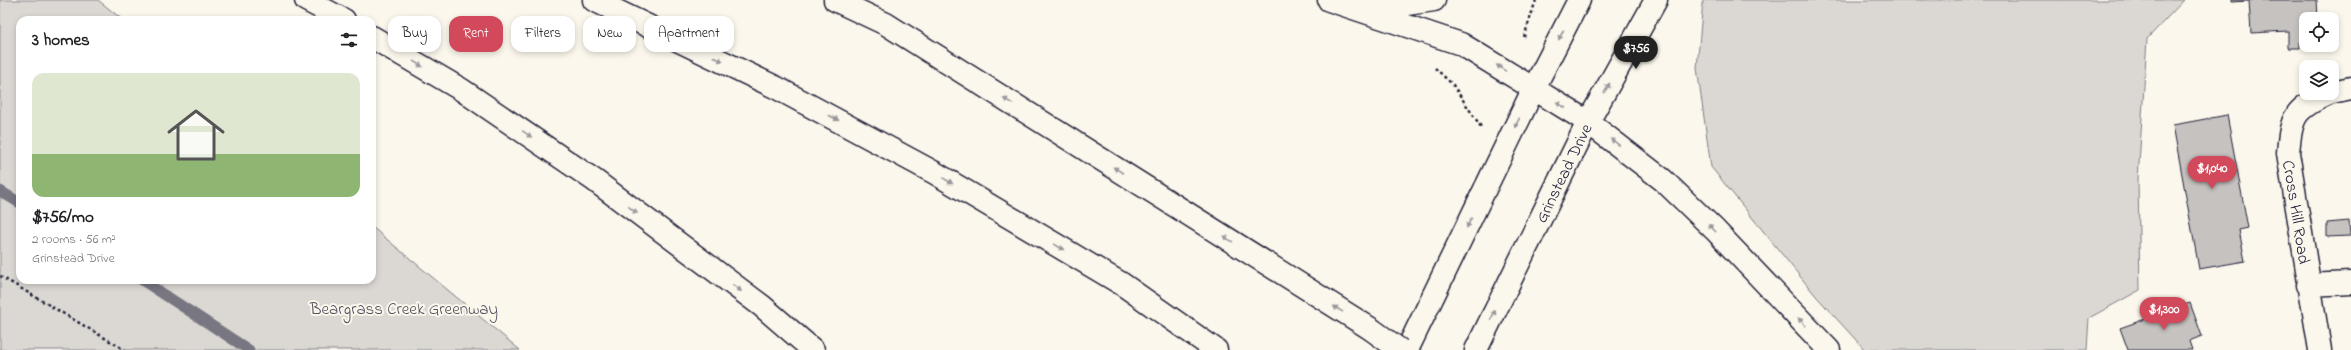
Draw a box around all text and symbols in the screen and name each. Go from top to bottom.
map controls [2299,12,2339,100]
button: locate [2299,12,2339,52]
chip: Buy [388,16,441,52]
chip: Rent [449,16,503,52]
chip: Filters [511,16,575,52]
chip: New [583,16,636,52]
chip: Apartment [644,16,734,52]
text: 3 homes [32,28,90,53]
icon: filters [338,29,360,51]
one-way arrow [1558,29,1564,41]
pin: $756 [1612,36,1660,70]
text: $756 [1623,39,1649,58]
one-way arrow [712,56,723,62]
one-way arrow [412,60,424,67]
button: layers [2299,60,2339,100]
one-way arrow [1496,64,1506,72]
one-way arrow [1604,82,1610,94]
one-way arrow [1002,97,1014,104]
icon: home [160,99,232,171]
one-way arrow [1556,101,1566,109]
one-way arrow [828,115,839,122]
one-way arrow [1514,117,1521,129]
street label: Grinstead Drive [1529,119,1599,228]
one-way arrow [521,130,532,138]
one-way arrow [1610,138,1620,146]
pin: $1,040 [2179,156,2245,190]
street label: Cross Hill Road [2275,158,2316,266]
text: $1,040 [2197,159,2227,178]
one-way arrow [1113,166,1123,174]
one-way arrow [942,177,954,184]
text: $756/mo [32,205,94,230]
one-way arrow [627,205,638,214]
one-way arrow [1466,217,1472,228]
one-way arrow [1707,223,1717,233]
text: 2 rooms · 56 m² [32,230,116,249]
one-way arrow [1222,236,1234,243]
one-way arrow [1053,244,1065,251]
text: Grinstead Drive [32,249,114,268]
one-way arrow [731,283,742,292]
park label: Beargrass Creek Greenway [309,297,498,324]
pin: $1,300 [2131,297,2197,331]
text: $1,300 [2149,300,2179,319]
one-way arrow [1332,305,1344,312]
one-way arrow [1490,309,1497,321]
one-way arrow [1797,317,1807,327]

